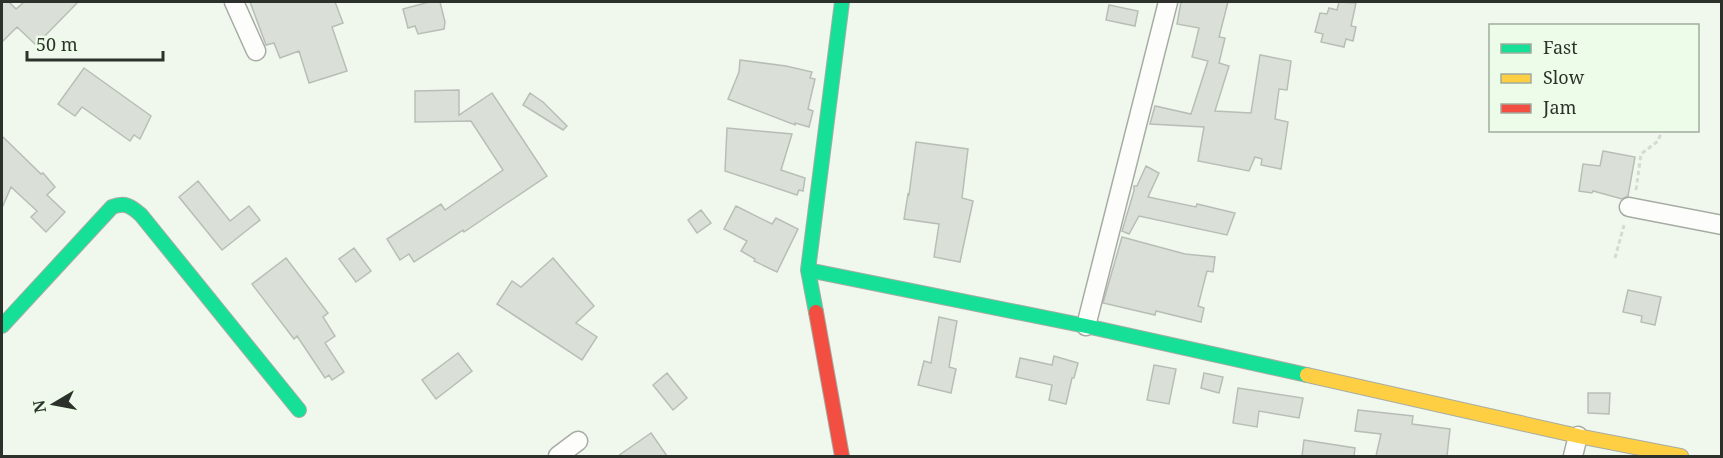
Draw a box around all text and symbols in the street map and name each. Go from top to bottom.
scale bar [27,24,164,62]
legend [1489,24,1699,132]
text: 50 m [36,32,78,56]
text: Fast [1543,35,1578,59]
text: Slow [1543,65,1585,89]
text: Jam [1542,95,1577,119]
north arrow [24,374,84,434]
text: N [27,398,51,415]

